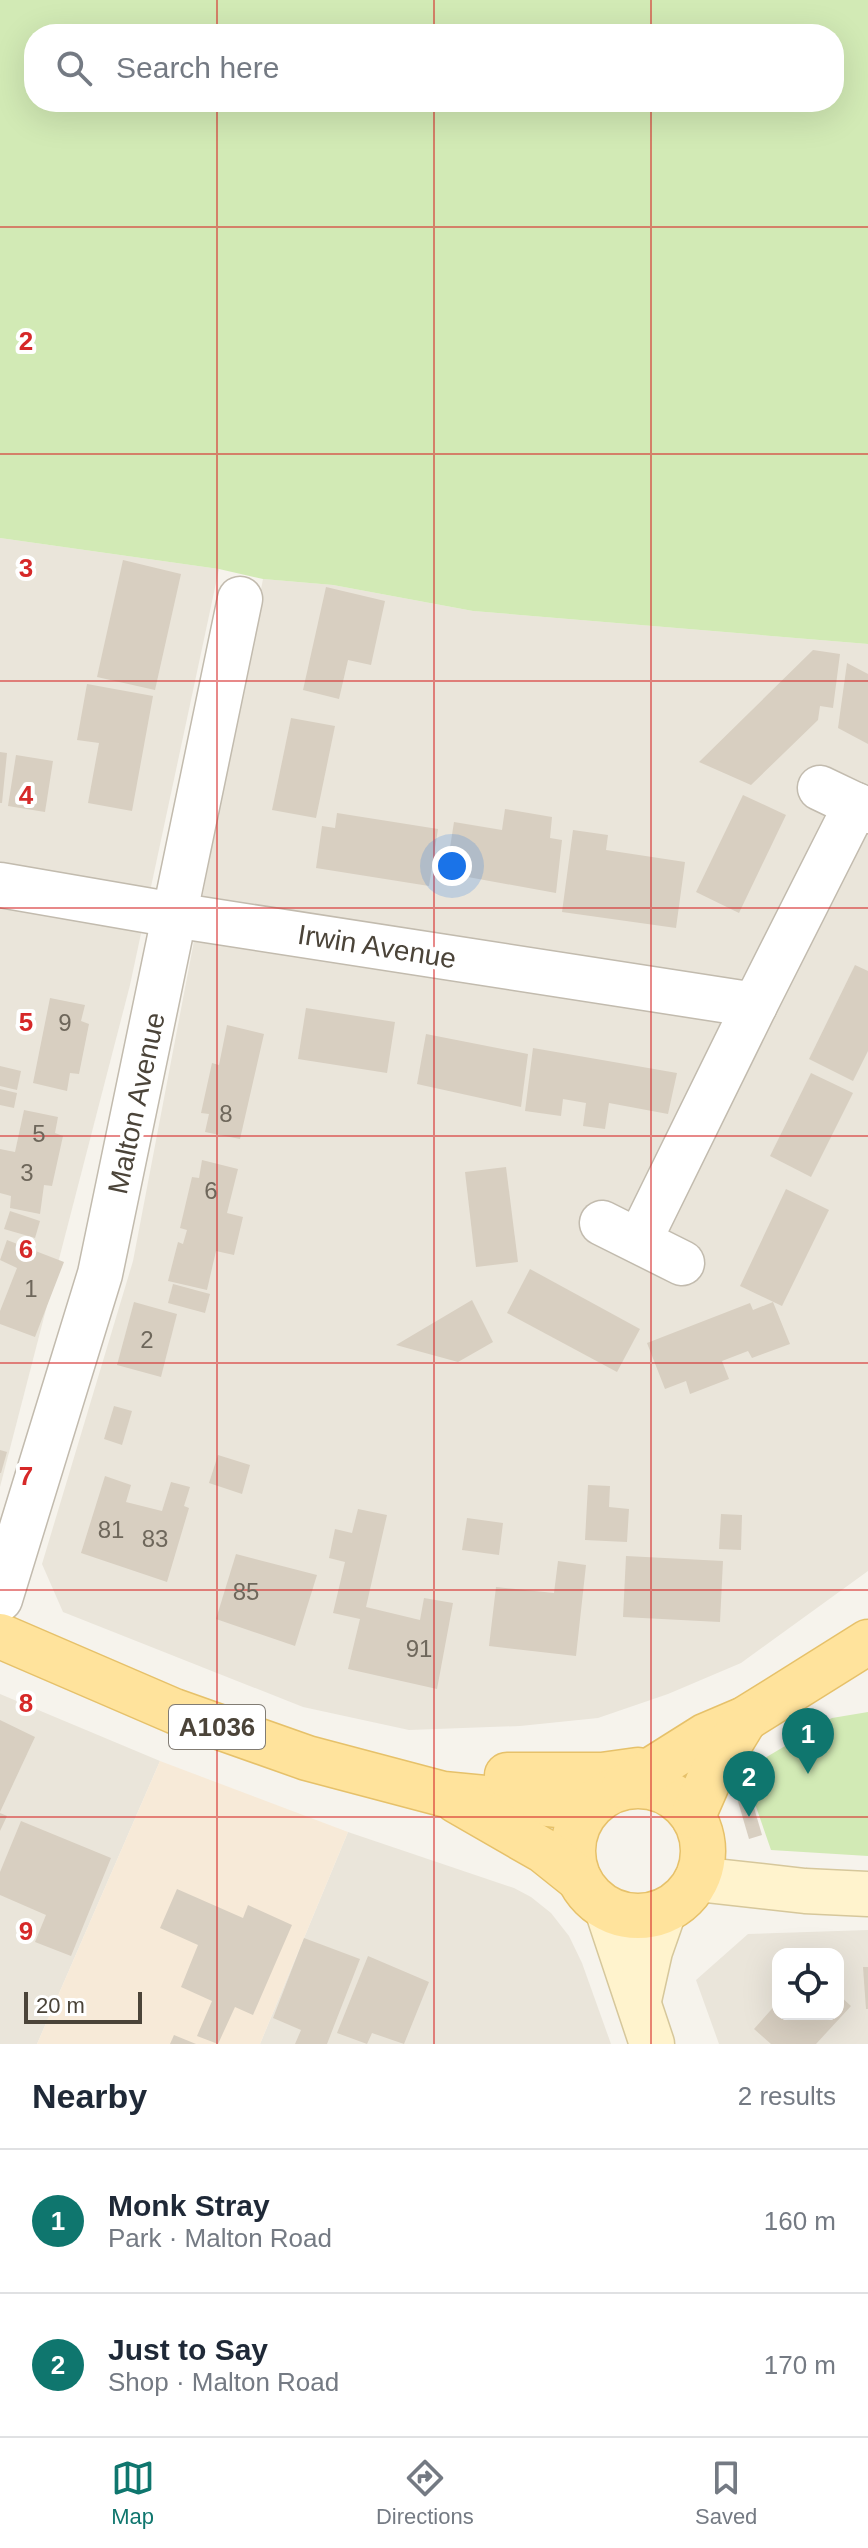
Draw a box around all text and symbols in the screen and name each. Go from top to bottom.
search box [24,24,844,112]
icon: search [52,46,96,90]
text: Search here [116,51,279,84]
text: 2 [19,326,33,356]
text: 3 [19,553,33,583]
text: 4 [19,780,34,810]
your location [432,846,472,886]
street label: Irwin Avenue [296,919,458,974]
text: 5 [19,1007,33,1037]
house number: 9 [58,1009,72,1036]
street label: Malton Avenue [102,1010,171,1197]
house number: 8 [219,1100,233,1127]
house number: 5 [32,1120,46,1147]
house number: 3 [20,1159,34,1186]
house number: 6 [204,1177,218,1204]
text: 6 [19,1234,33,1264]
house number: 1 [24,1275,38,1302]
house number: 2 [140,1326,154,1353]
text: 7 [19,1461,33,1491]
house number: 81 [98,1516,124,1543]
house number: 83 [142,1525,168,1552]
house number: 85 [233,1578,259,1605]
house number: 91 [406,1635,432,1662]
text: 8 [19,1688,33,1718]
road number: A1036 [169,1705,265,1749]
pin: 1 [782,1708,834,1774]
pin: 2 [723,1751,775,1817]
text: 9 [19,1916,33,1946]
map controls [772,1948,844,2020]
button: locate [772,1948,844,2020]
scale bar [24,1988,142,2024]
text: 20 m [36,1993,85,2018]
text: Nearby [32,2077,147,2115]
text: 2 results [738,2081,836,2111]
text: Monk Stray [108,2189,270,2222]
text: 1 [51,2206,65,2236]
text: 160 m [764,2206,836,2236]
text: Park · Malton Road [108,2223,332,2253]
text: Just to Say [108,2333,268,2366]
text: 2 [51,2350,65,2380]
text: 170 m [764,2350,836,2380]
text: Shop · Malton Road [108,2367,339,2397]
tab: Map [111,2456,155,2530]
tab: Directions [376,2456,474,2530]
tab: Saved [695,2456,757,2530]

